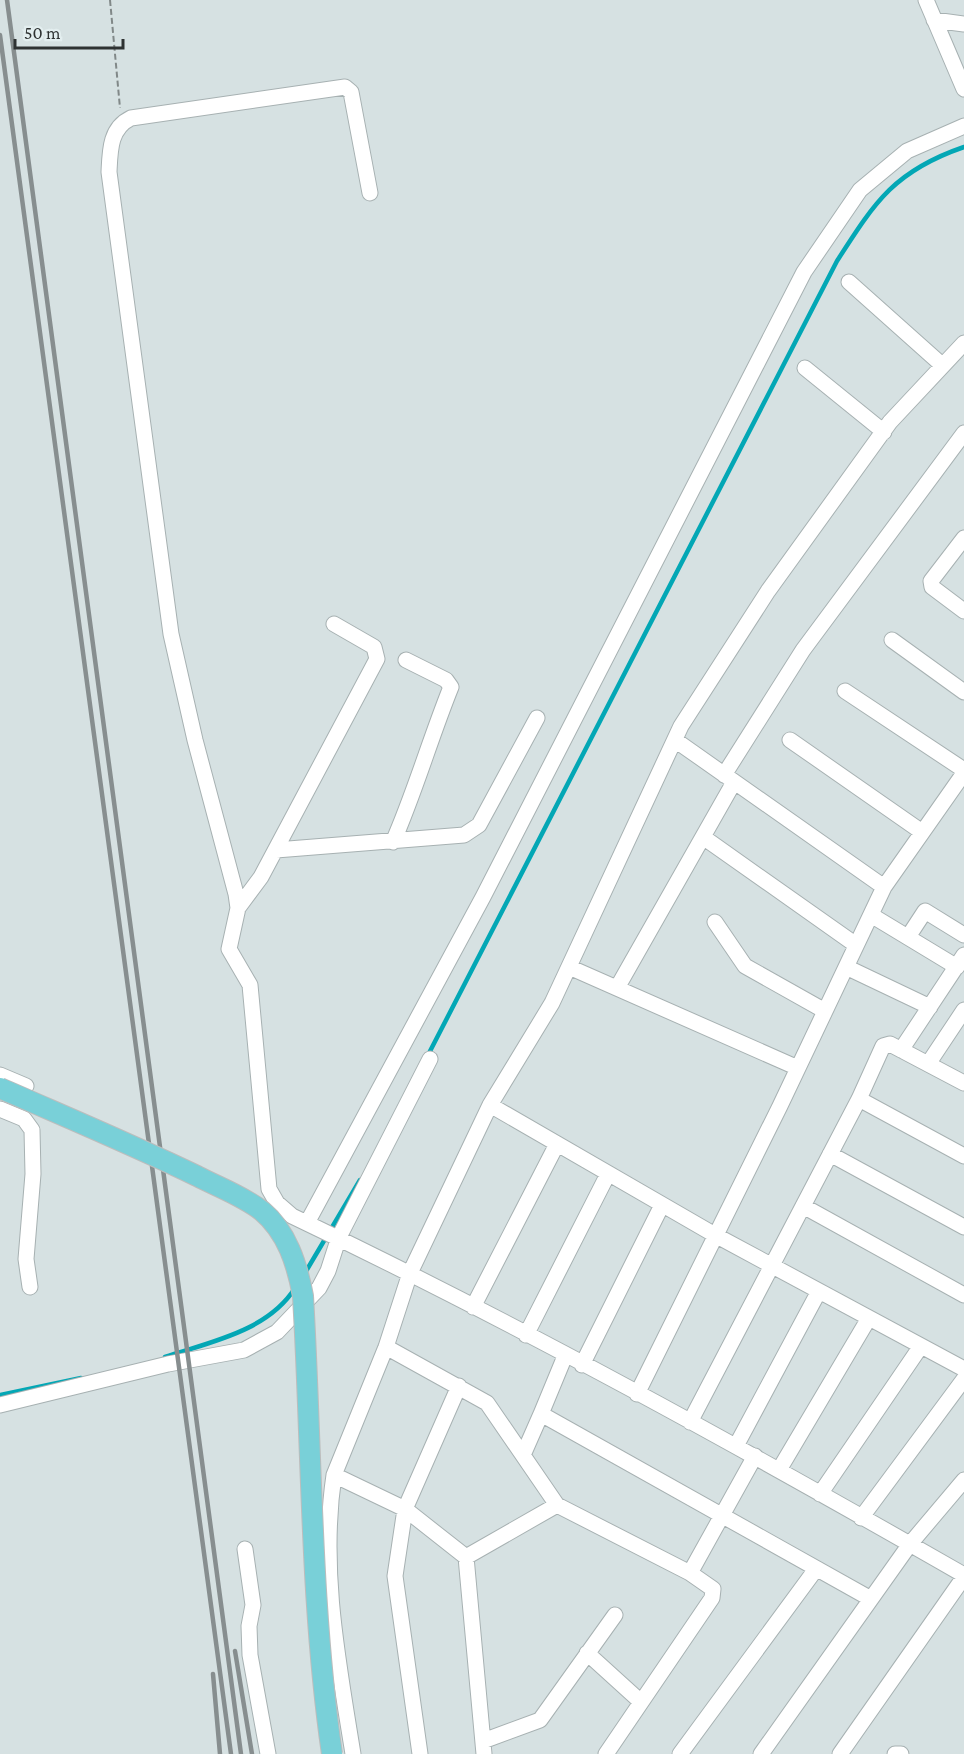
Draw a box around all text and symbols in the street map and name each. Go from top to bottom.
scale bar [15,12,123,50]
text: 50 m [24,23,61,43]

